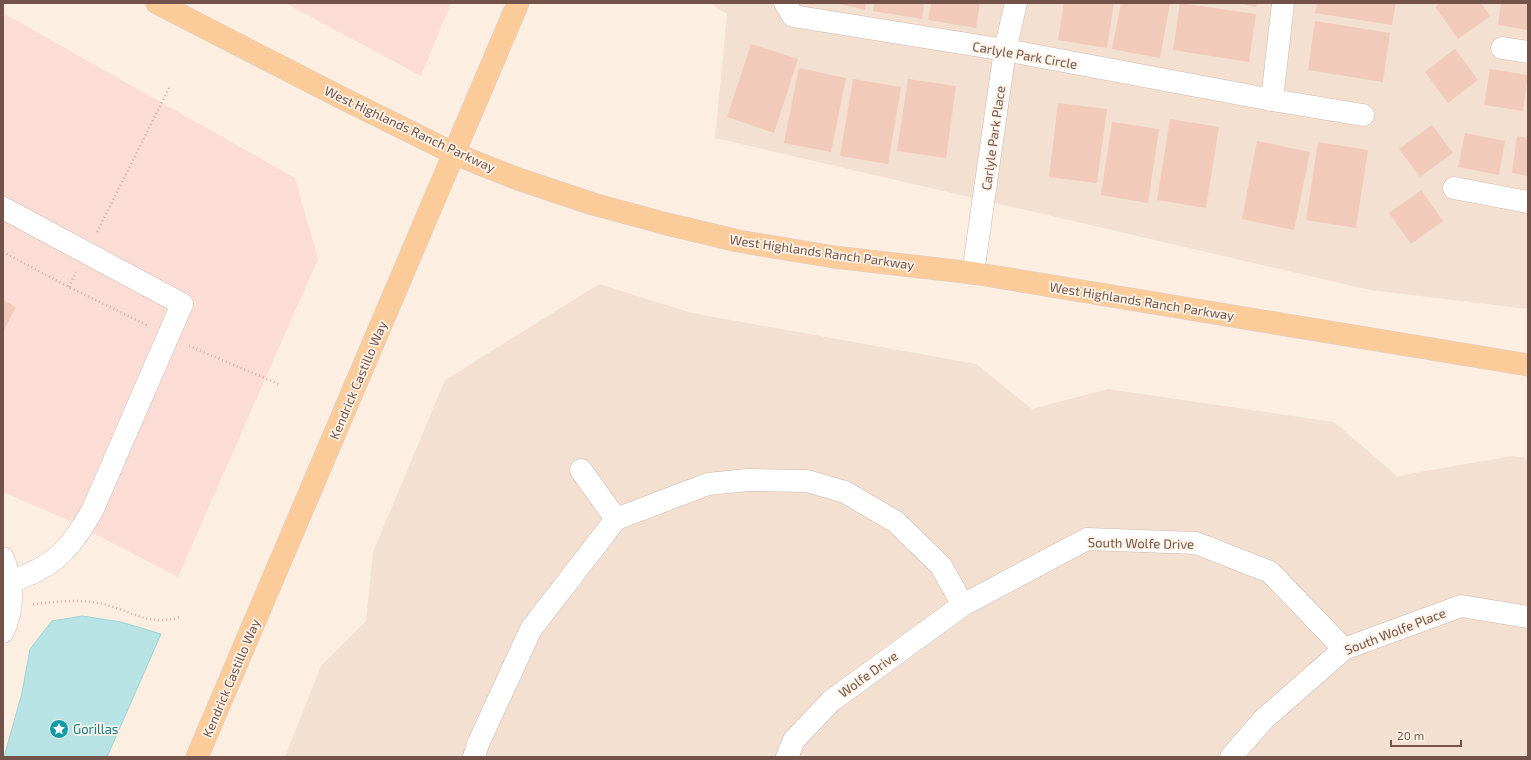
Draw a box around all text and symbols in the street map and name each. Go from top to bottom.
street label: Carlyle Park Circle [971,38,1079,72]
street label: West Highlands Ranch Parkway [322,82,498,176]
street label: Carlyle Park Place [978,85,1008,191]
street label: West Highlands Ranch Parkway [729,231,916,273]
street label: West Highlands Ranch Parkway [1049,279,1235,324]
street label: Kendrick Castillo Way [326,318,390,442]
street label: South Wolfe Drive [1088,534,1194,552]
street label: South Wolfe Place [1342,604,1448,658]
street label: Kendrick Castillo Way [199,616,263,740]
street label: Wolfe Drive [835,647,901,701]
place icon: Gorillas [48,718,70,740]
place label: Gorillas [73,721,118,737]
scale bar [1391,722,1461,748]
text: 20 m [1397,728,1424,742]

